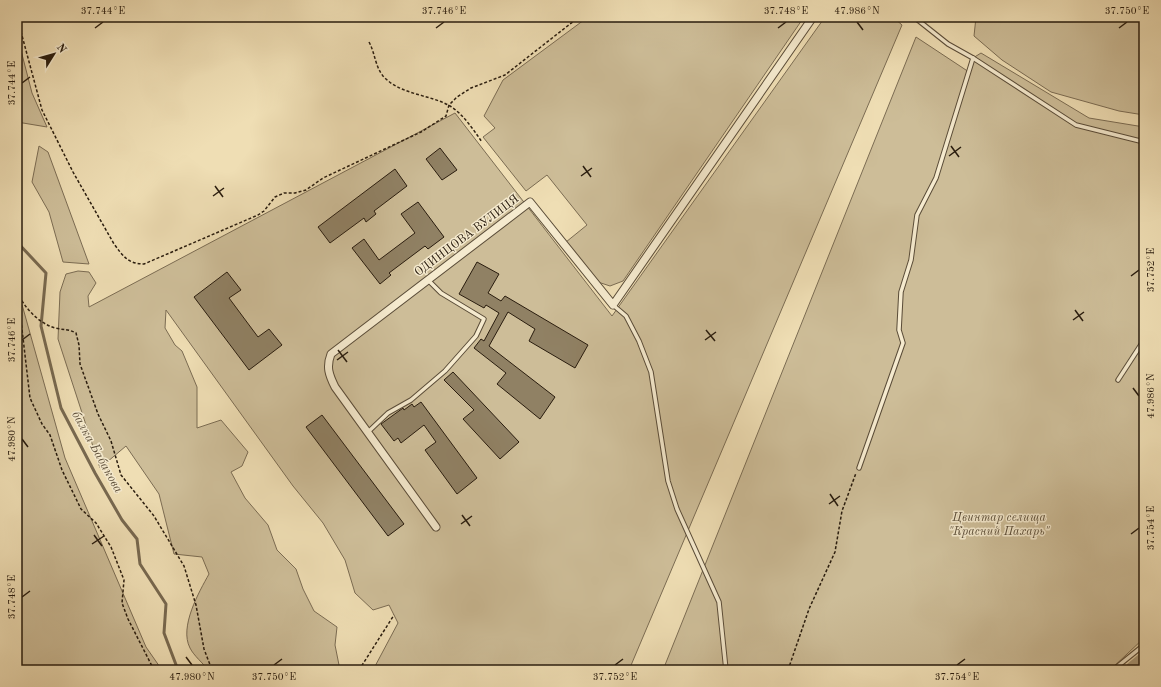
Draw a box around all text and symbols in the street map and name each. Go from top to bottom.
text: 37.744°E [81,6,125,16]
text: 37.746°E [422,6,466,16]
text: 37.748°E [764,6,808,16]
text: 47.986°N [834,6,880,16]
text: 37.750°E [1105,6,1149,16]
north arrow [34,34,74,74]
text: N [54,42,68,56]
text: 37.744°E [7,61,17,105]
street label: ОДИНЦОВА ВУЛИЦЯ [413,193,521,279]
text: 37.752°E [1146,248,1156,292]
text: 37.746°E [7,318,17,362]
text: 47.986°N [1146,373,1156,419]
water label: балка Бабакова [69,409,125,495]
text: 47.980°N [7,416,17,462]
text: 37.754°E [1146,506,1156,550]
park label: Цвинтар селища "Красний Пахарь" [949,512,1051,538]
text: 37.748°E [7,575,17,619]
text: 47.980°N [169,672,215,682]
text: 37.750°E [252,672,296,682]
text: 37.752°E [593,672,637,682]
text: 37.754°E [935,672,979,682]

